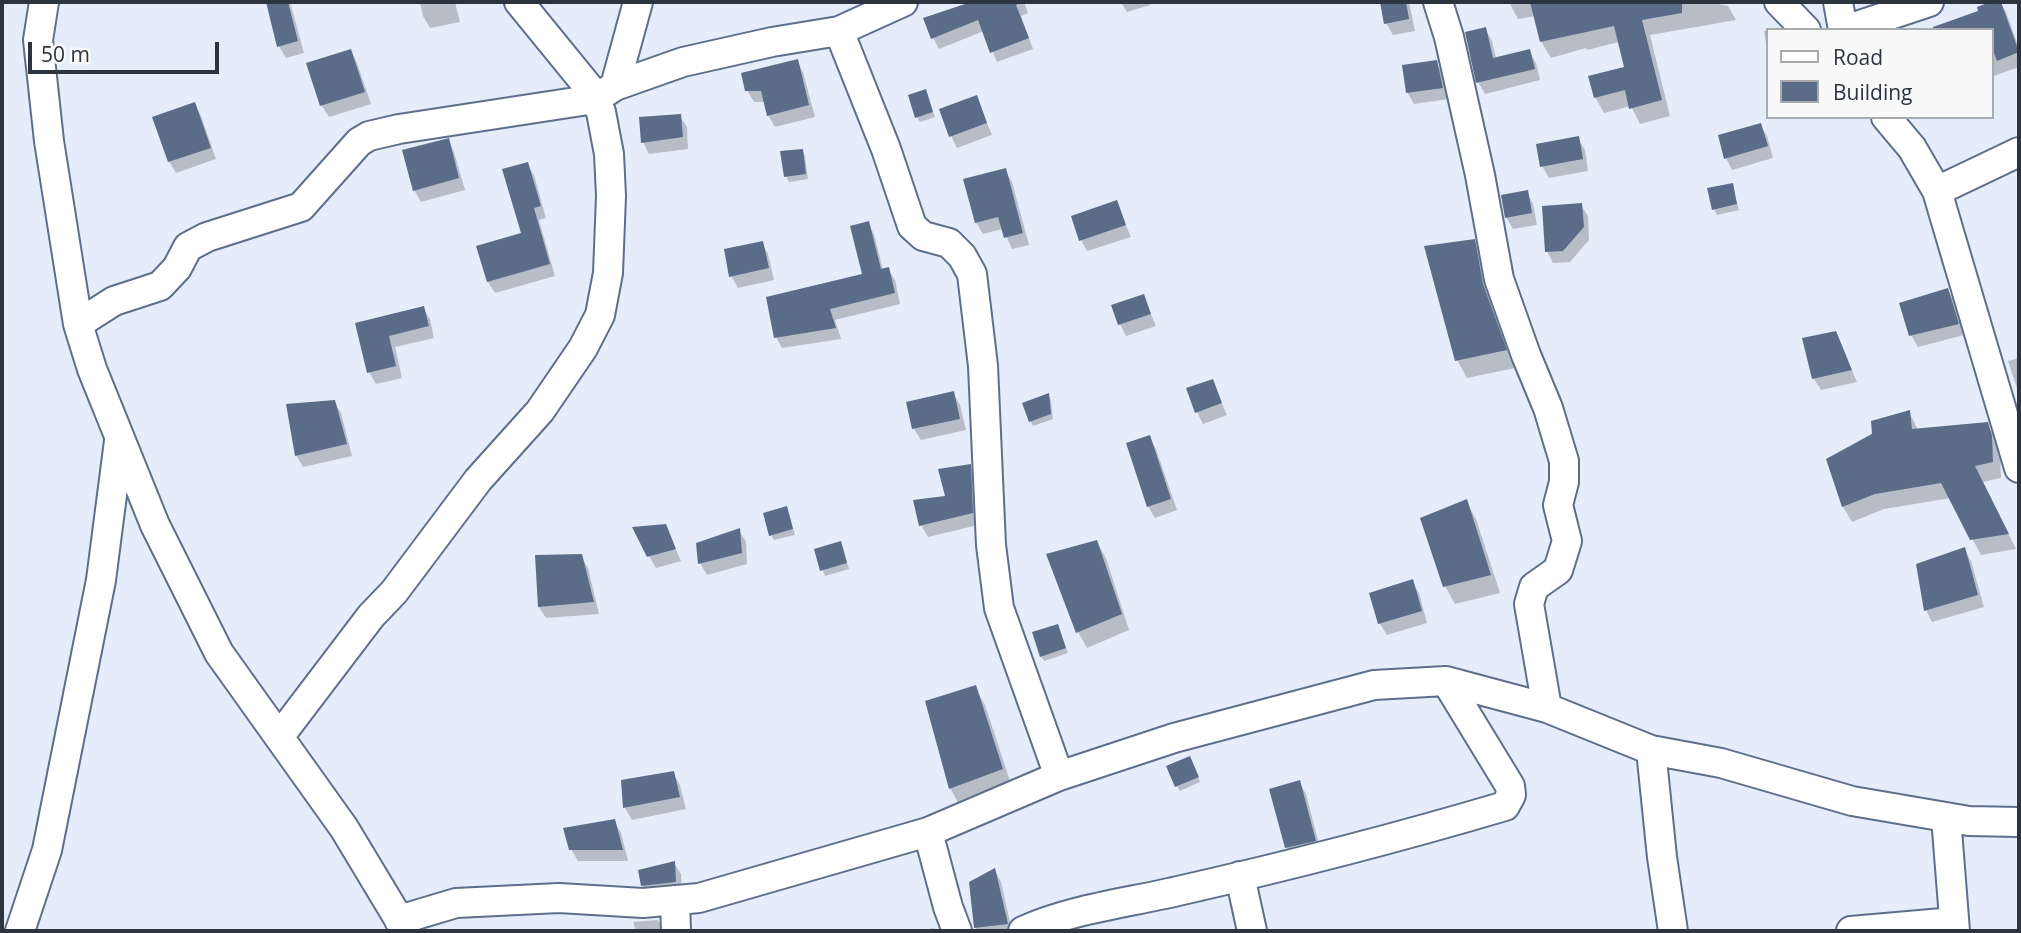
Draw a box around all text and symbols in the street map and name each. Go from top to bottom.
scale bar [32,28,222,72]
legend [1766,28,1993,119]
text: 50 m [41,40,90,68]
text: Road [1833,43,1883,71]
text: Building [1833,78,1912,106]

